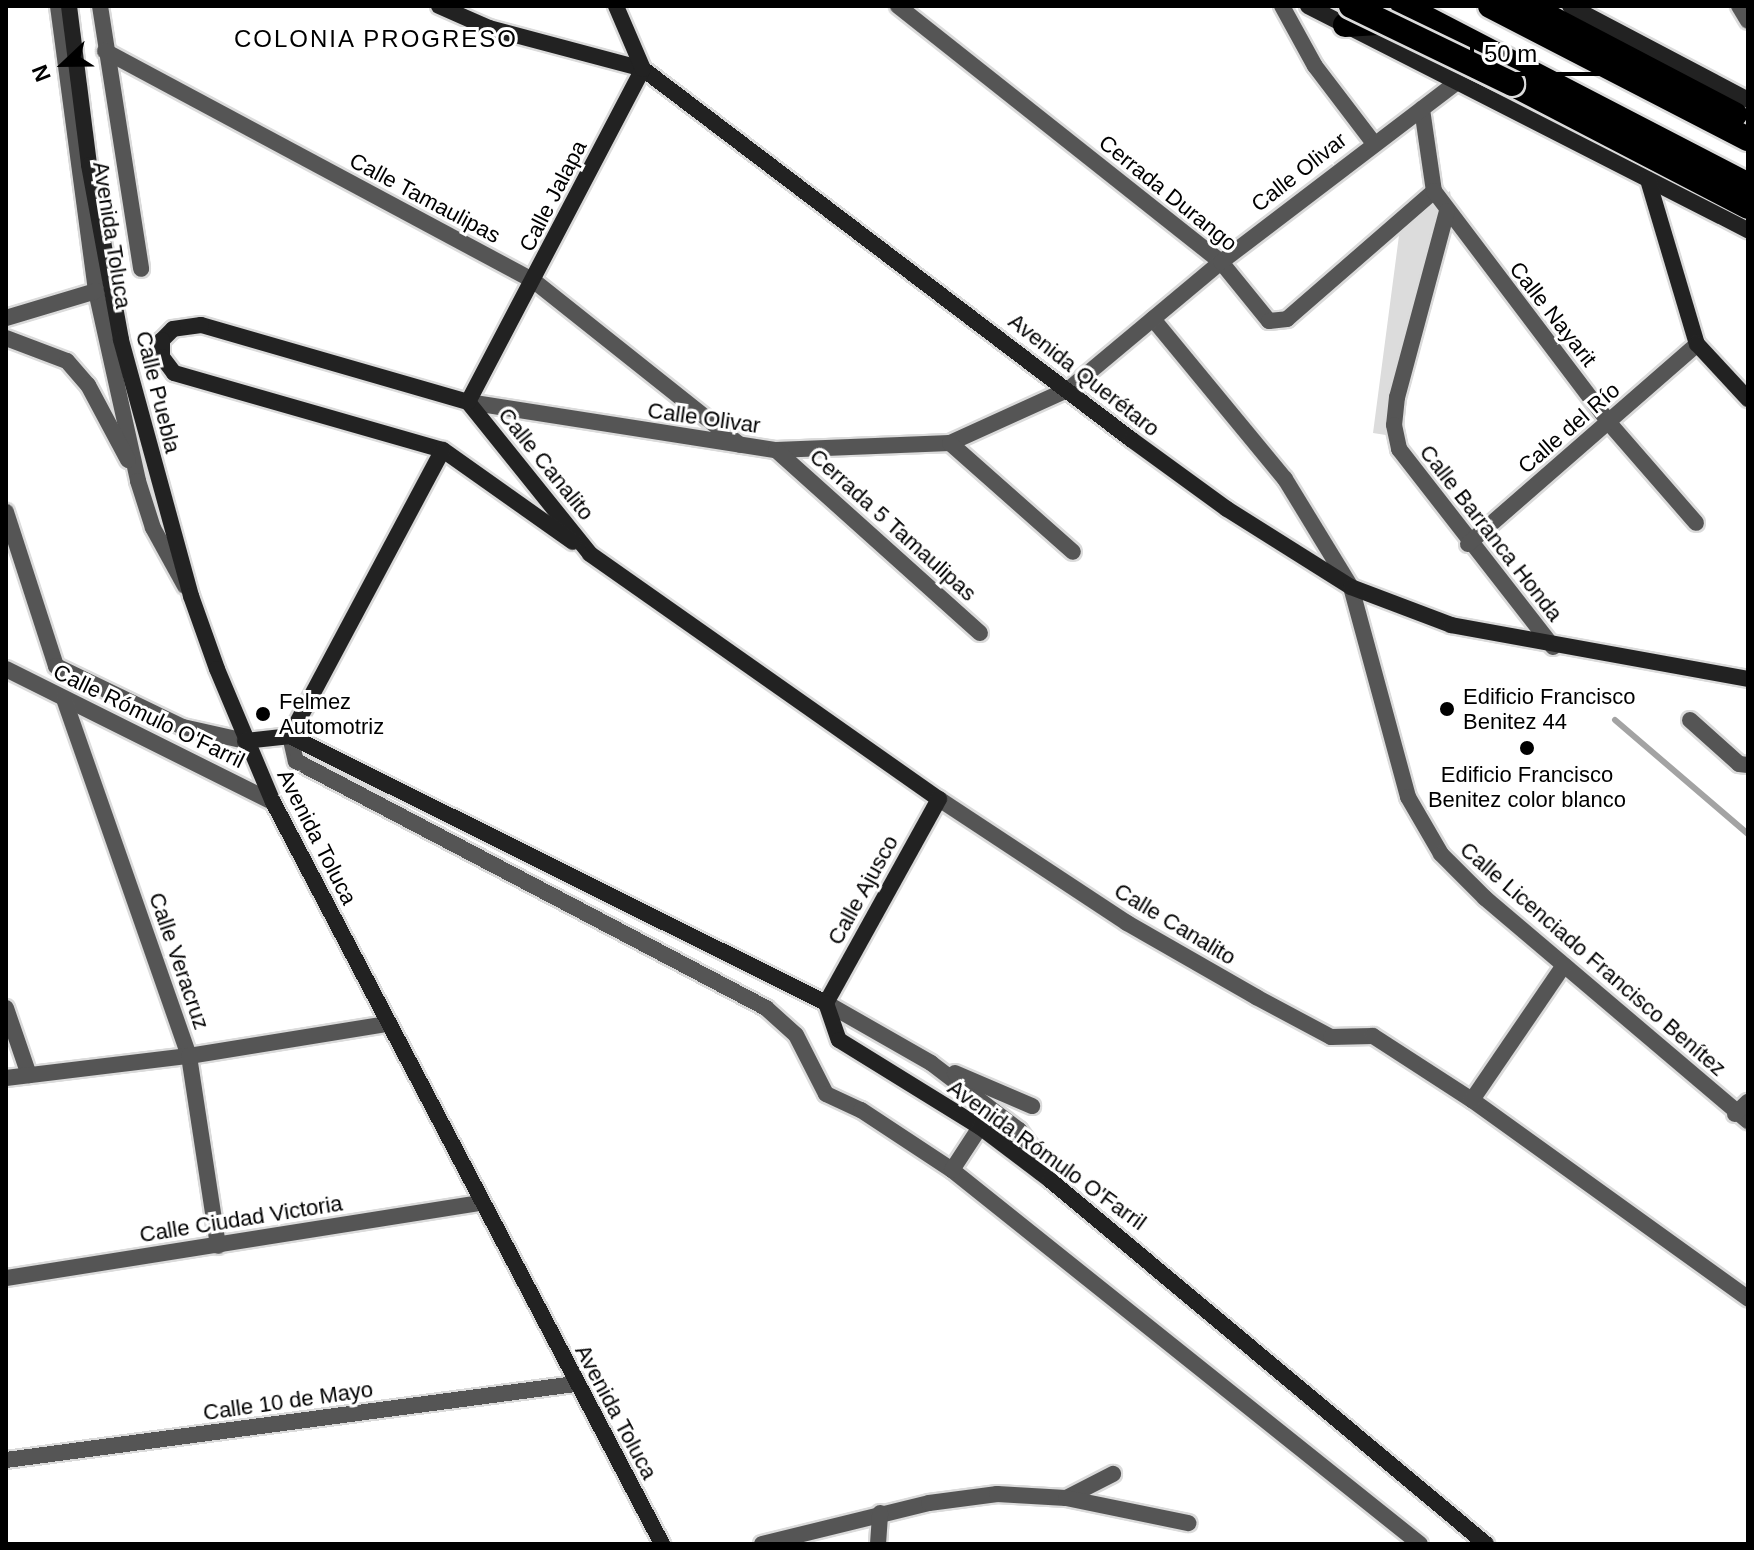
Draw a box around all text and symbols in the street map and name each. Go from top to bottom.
north arrow [24,24,104,104]
scale bar [1474,24,1622,74]
district label: COLONIA PROGRESO [233,25,519,53]
text: 50 m [1484,40,1537,67]
text: N [27,61,56,85]
street label: Calle Olivar [1246,127,1352,217]
street label: Cerrada Durango [1094,129,1242,257]
street label: Calle Jalapa [514,136,592,256]
street label: Calle Tamaulipas [345,147,505,249]
street label: Avenida Toluca [87,159,137,311]
street label: Calle Nayarit [1504,256,1602,372]
street label: Avenida Querétaro [1003,308,1165,442]
street label: Calle Puebla [130,328,186,456]
street label: Calle del Río [1513,377,1625,479]
street label: Calle Olivar [646,397,762,439]
street label: Calle Canalito [493,402,599,526]
street label: Calle Barranca Honda [1414,440,1568,626]
street label: Cerrada 5 Tamaulipas [804,443,982,607]
street label: Calle Rómulo O'Farril [49,658,249,774]
place label: Edificio Francisco Benitez 44 [1463,683,1635,734]
place label: Felmez Automotriz [279,688,384,740]
marker: Edificio Francisco Benitez 44 [1438,700,1456,718]
marker: Felmez Automotriz [254,705,272,723]
marker: Edificio Francisco Benitez color blanco [1518,739,1536,757]
place label: Edificio Francisco Benitez color blanco [1428,761,1626,812]
street label: Avenida Toluca [271,765,363,909]
street label: Calle Ajusco [822,830,904,950]
street label: Calle Licenciado Francisco Benítez [1455,836,1731,1082]
street label: Calle Canalito [1110,877,1240,971]
street label: Calle Veracruz [143,889,215,1033]
street label: Avenida Rómulo O'Farril [943,1074,1151,1236]
street label: Calle Ciudad Victoria [138,1190,344,1248]
street label: Avenida Toluca [569,1340,663,1484]
street label: Calle 10 de Mayo [201,1376,375,1426]

